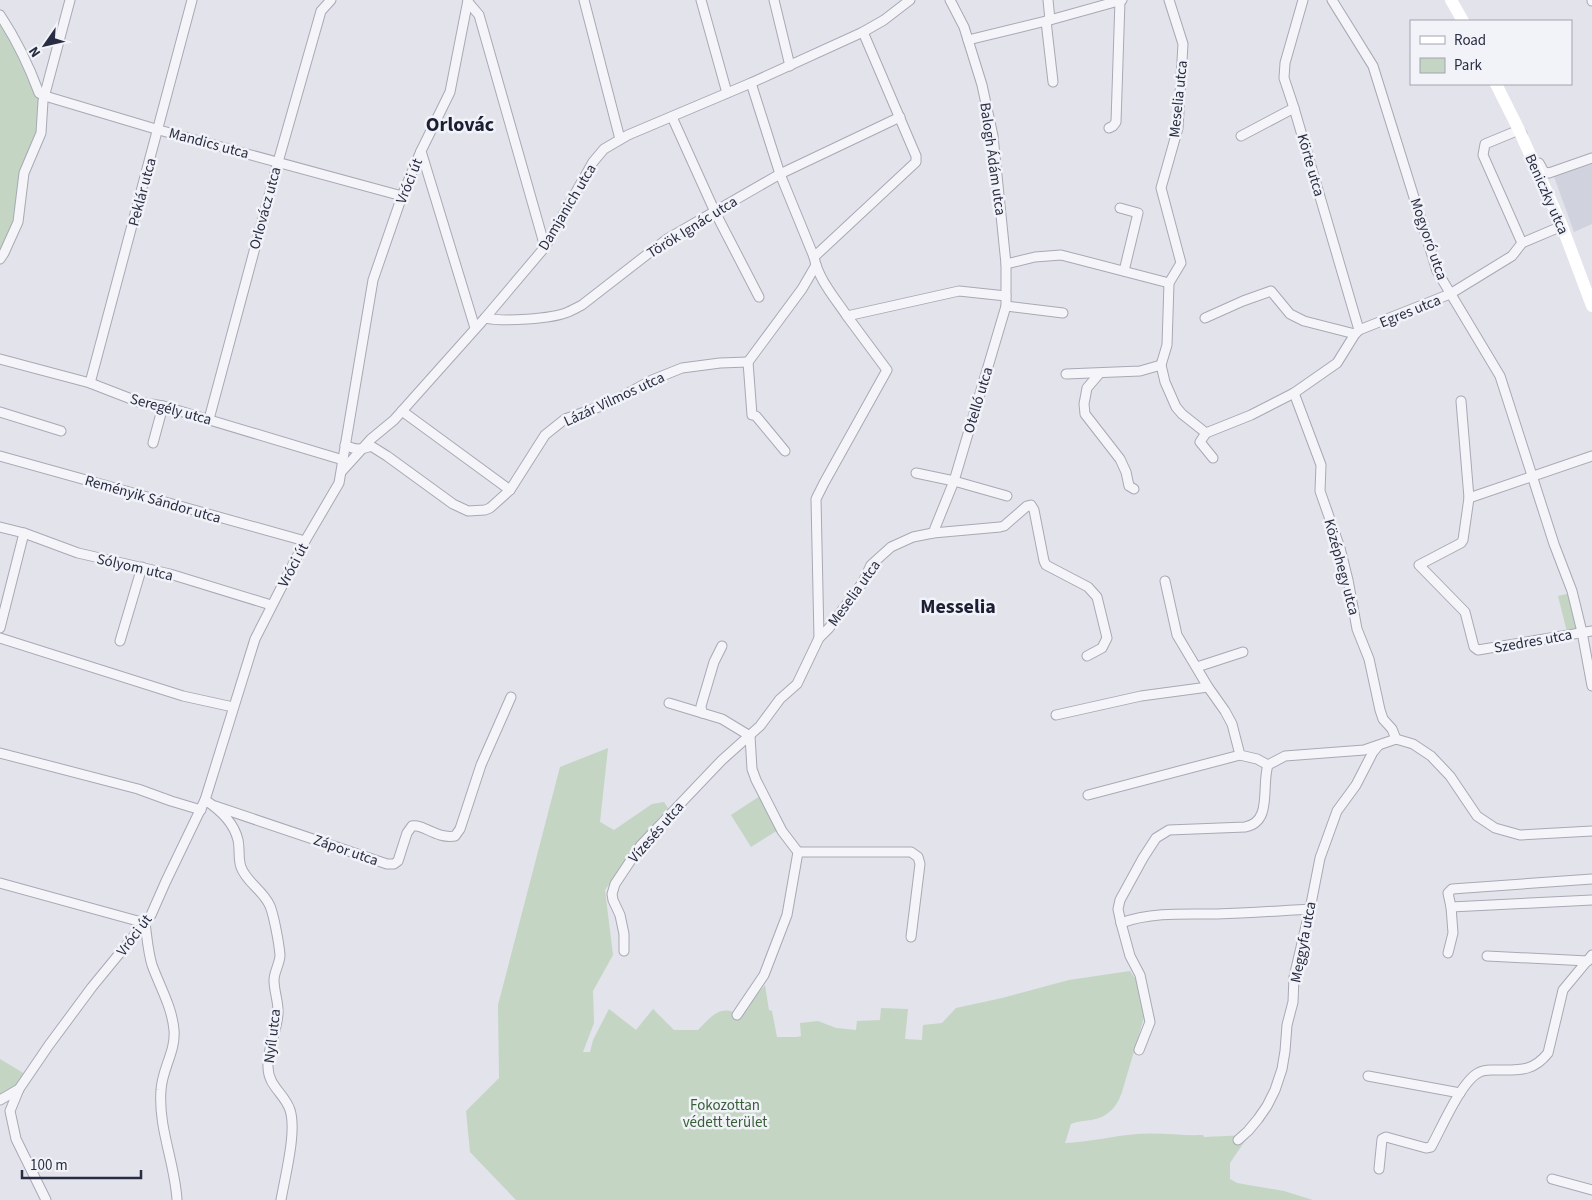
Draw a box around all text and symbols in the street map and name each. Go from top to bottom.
north arrow [20,20,70,70]
legend [1410,20,1572,85]
text: Road [1454,30,1486,51]
text: N [24,42,46,61]
text: Park [1454,55,1483,76]
street label: Meselia utca [1164,59,1193,139]
street label: Balogh Ádám utca [974,101,1011,217]
district label: Orlovác [426,111,494,139]
street label: Mandics utca [167,123,251,164]
street label: Körte utca [1292,131,1330,199]
street label: Beniczky utca [1519,151,1574,238]
street label: Vróci út [391,155,428,207]
street label: Peklár utca [123,156,162,229]
street label: Damjanich utca [533,160,602,255]
street label: Orlovácz utca [244,164,287,252]
street label: Török Ignác utca [643,191,742,264]
street label: Mogyoró utca [1405,195,1452,283]
street label: Egres utca [1376,290,1444,333]
street label: Otelló utca [958,364,999,436]
street label: Lázár Vilmos utca [560,367,668,432]
street label: Seregély utca [128,389,214,430]
street label: Reményik Sándor utca [82,470,223,529]
street label: Középhegy utca [1319,517,1364,618]
street label: Vróci út [273,539,314,591]
street label: Sólyom utca [95,549,175,586]
street label: Meselia utca [823,556,886,631]
district label: Messelia [920,593,996,621]
street label: Szedres utca [1492,624,1574,659]
street label: Vízesés utca [624,797,689,868]
street label: Zápor utca [311,830,381,871]
street label: Meggyfa utca [1285,900,1322,985]
street label: Vróci út [112,910,157,961]
street label: Nyíl utca [259,1008,286,1064]
park label: Fokozottan védett terület [683,1095,767,1133]
scale bar [22,1148,141,1180]
text: 100 m [30,1155,68,1176]

